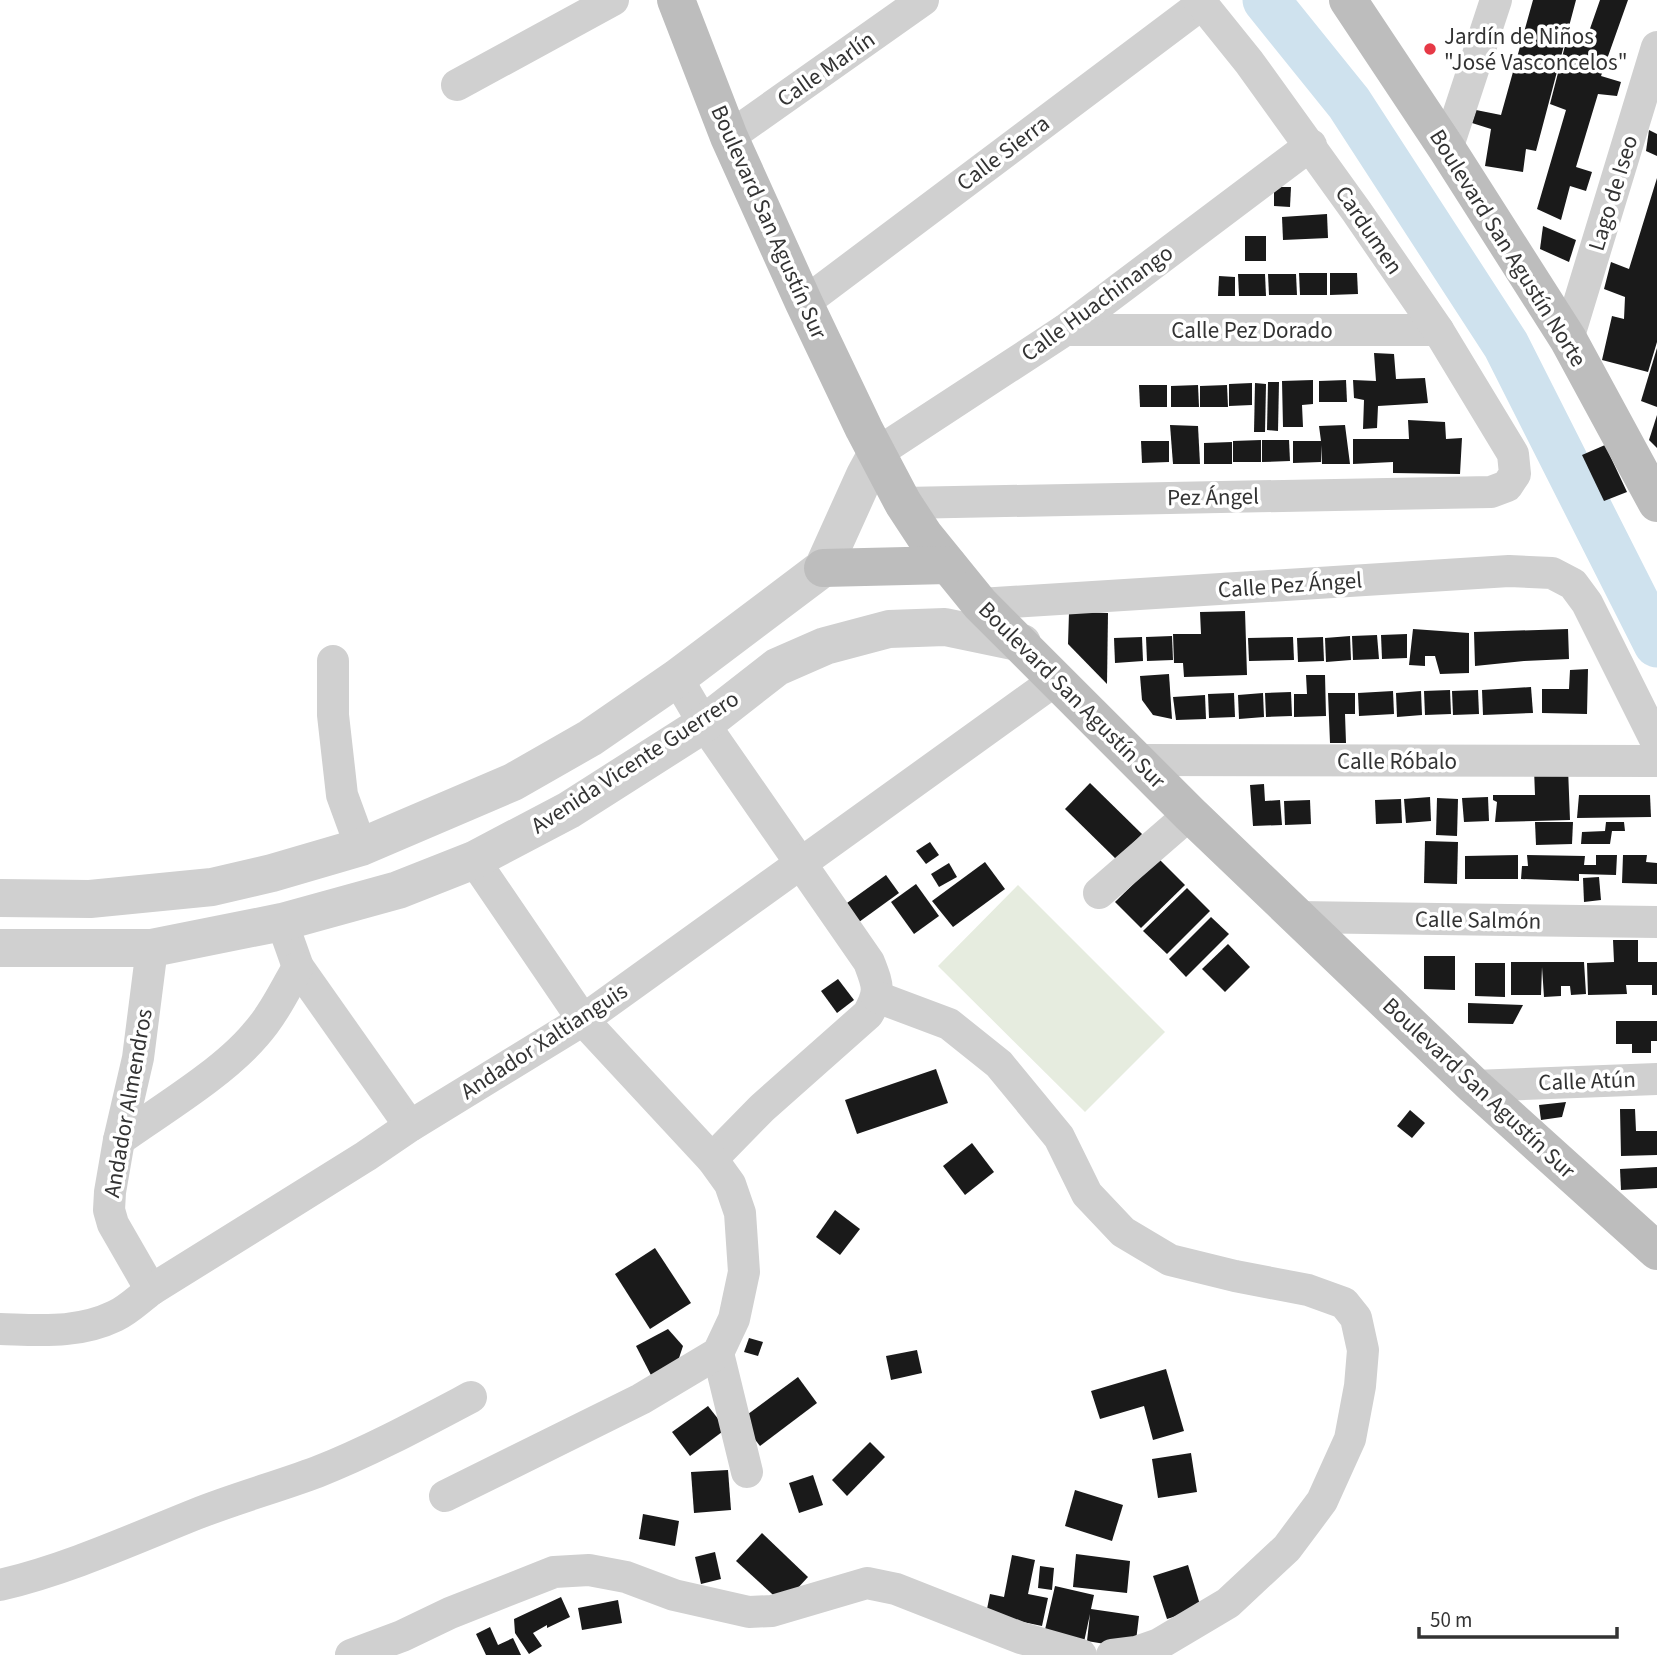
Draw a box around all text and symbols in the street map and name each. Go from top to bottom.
place label: Jardín de Niños "José Vasconcelos" [1444,20,1627,79]
street label: Calle Marlín [770,23,882,115]
marker: Jardín de Niños "José Vasconcelos" [1422,41,1438,57]
street label: Boulevard San Agustín Sur [702,100,836,345]
street label: Calle Sierra [950,107,1056,199]
street label: Boulevard San Agustín Norte [1421,123,1595,373]
street label: Lago de Iseo [1580,131,1646,255]
street label: Cardumen [1327,179,1411,281]
street label: Calle Huachinango [1014,237,1180,369]
street label: Calle Pez Dorado [1171,314,1333,347]
street label: Pez Ángel [1167,480,1259,514]
street label: Calle Pez Ángel [1217,564,1363,606]
street label: Boulevard San Agustín Sur [971,594,1174,797]
street label: Avenida Vicente Guerrero [525,682,745,842]
street label: Calle Róbalo [1337,745,1457,778]
street label: Calle Salmón [1415,902,1541,938]
street label: Andador Xaltianguis [454,975,634,1107]
street label: Boulevard San Agustín Sur [1375,990,1584,1187]
street label: Andador Almendros [95,1006,161,1200]
street label: Calle Atún [1538,1063,1636,1099]
scale bar [1419,1596,1617,1640]
text: 50 m [1430,1605,1472,1635]

